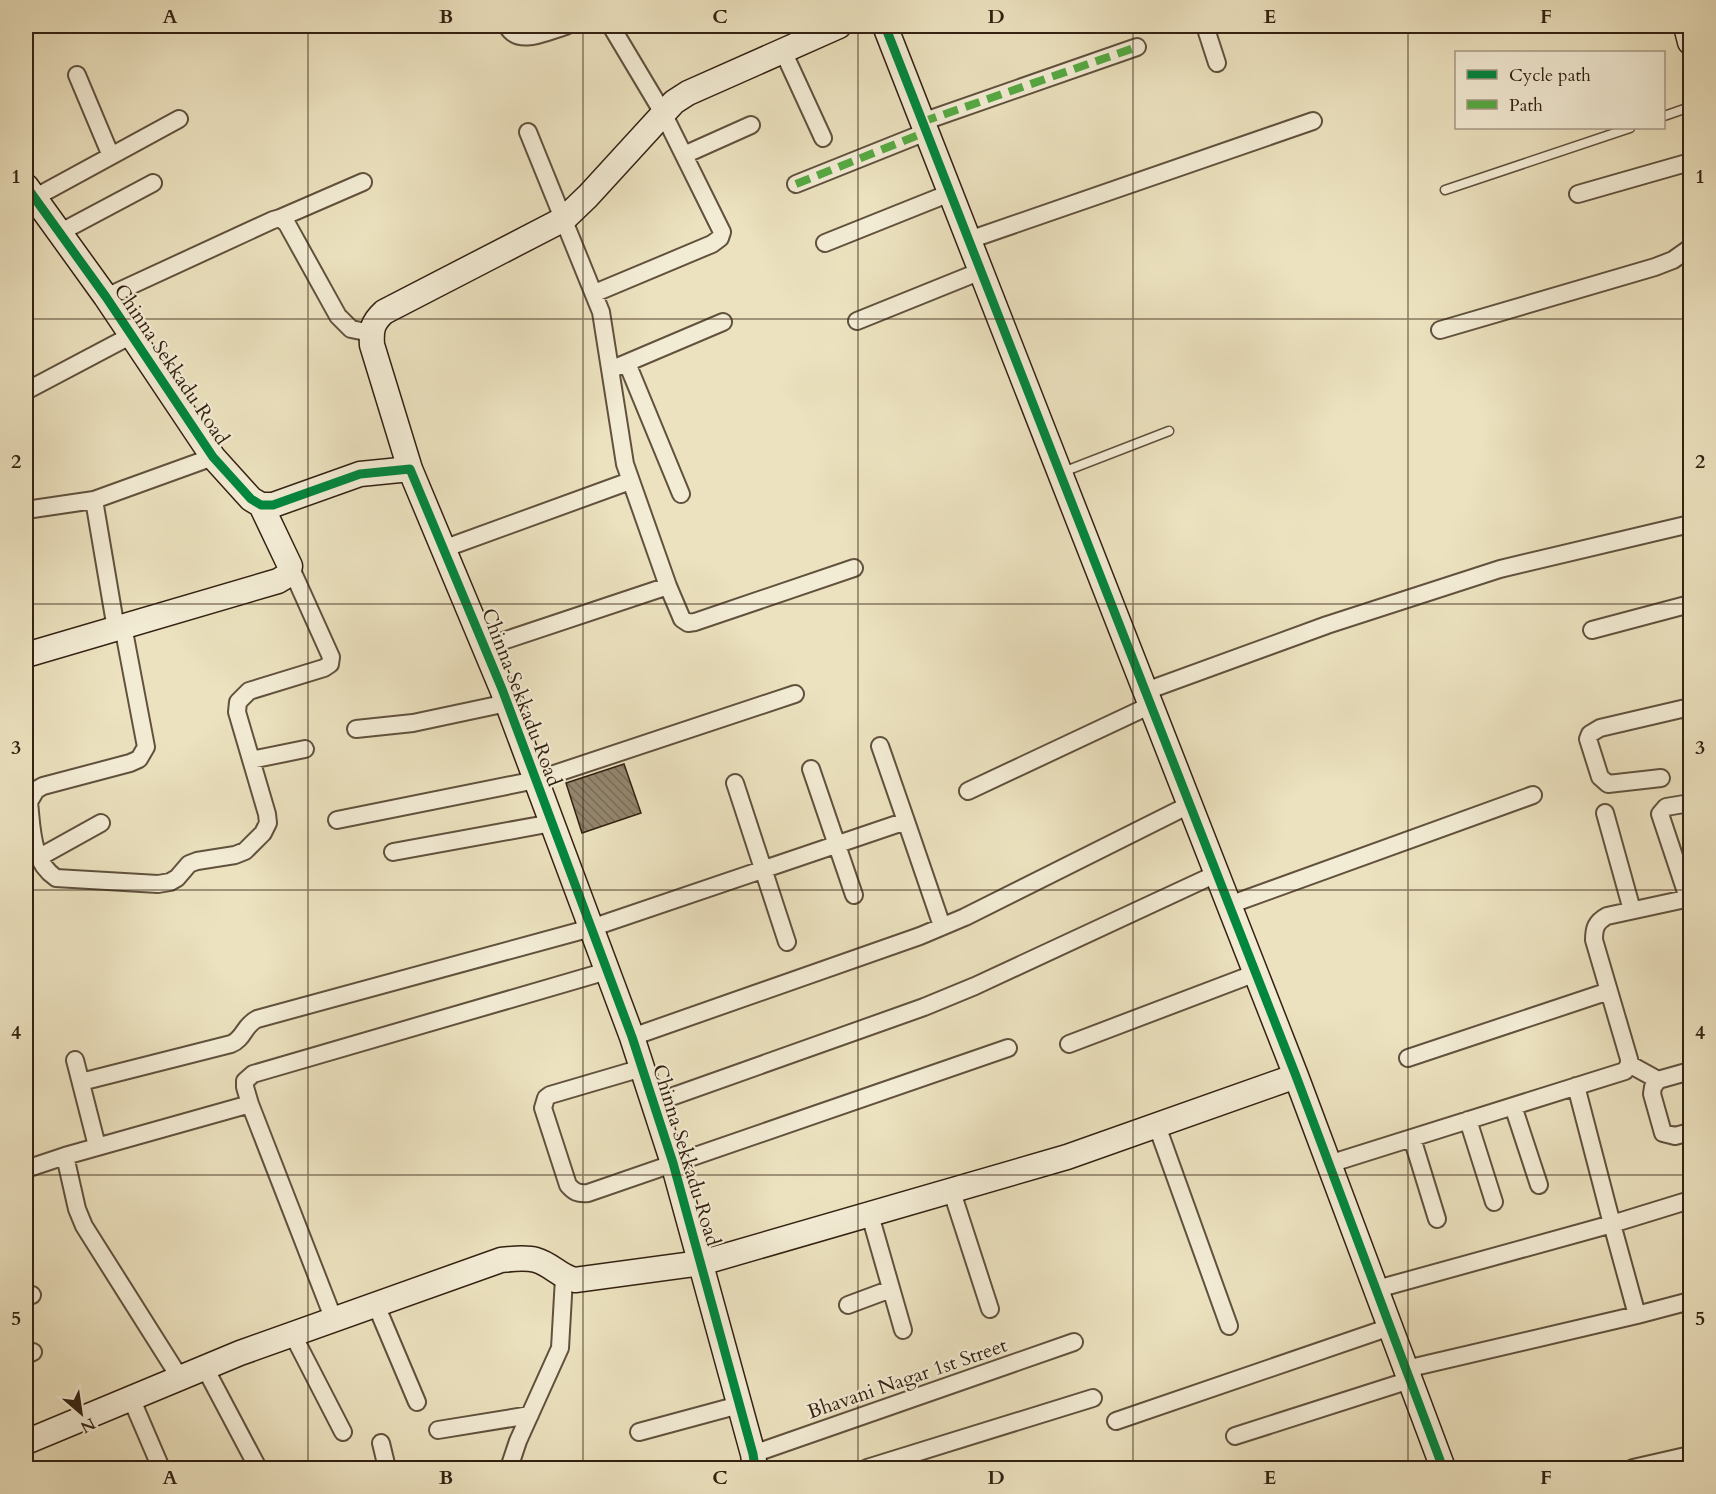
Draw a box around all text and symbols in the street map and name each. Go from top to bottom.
text: A [162,3,178,30]
text: B [439,3,453,30]
text: C [712,3,728,30]
text: D [987,3,1005,30]
text: E [1264,3,1276,30]
text: F [1540,3,1552,30]
legend [1455,51,1665,129]
text: Cycle path [1509,63,1591,88]
text: Path [1509,93,1543,118]
text: 1 [11,163,21,190]
text: 1 [1695,163,1705,190]
street label: Chinna Sekkadu Road [108,278,236,450]
text: 2 [11,448,21,475]
text: 2 [1695,448,1705,475]
street label: Chinna Sekkadu Road [475,604,568,790]
text: 3 [11,734,21,761]
text: 3 [1695,734,1705,761]
text: 4 [11,1019,21,1046]
text: 4 [1695,1019,1705,1046]
street label: Chinna Sekkadu Road [646,1061,727,1250]
text: 5 [11,1305,21,1332]
text: 5 [1695,1305,1705,1332]
street label: Bhavani Nagar 1st Street [804,1331,1011,1425]
north arrow [51,1383,111,1443]
text: N [76,1412,99,1438]
text: A [162,1464,178,1491]
text: B [439,1464,453,1491]
text: C [712,1464,728,1491]
text: D [987,1464,1005,1491]
text: E [1264,1464,1276,1491]
text: F [1540,1464,1552,1491]

